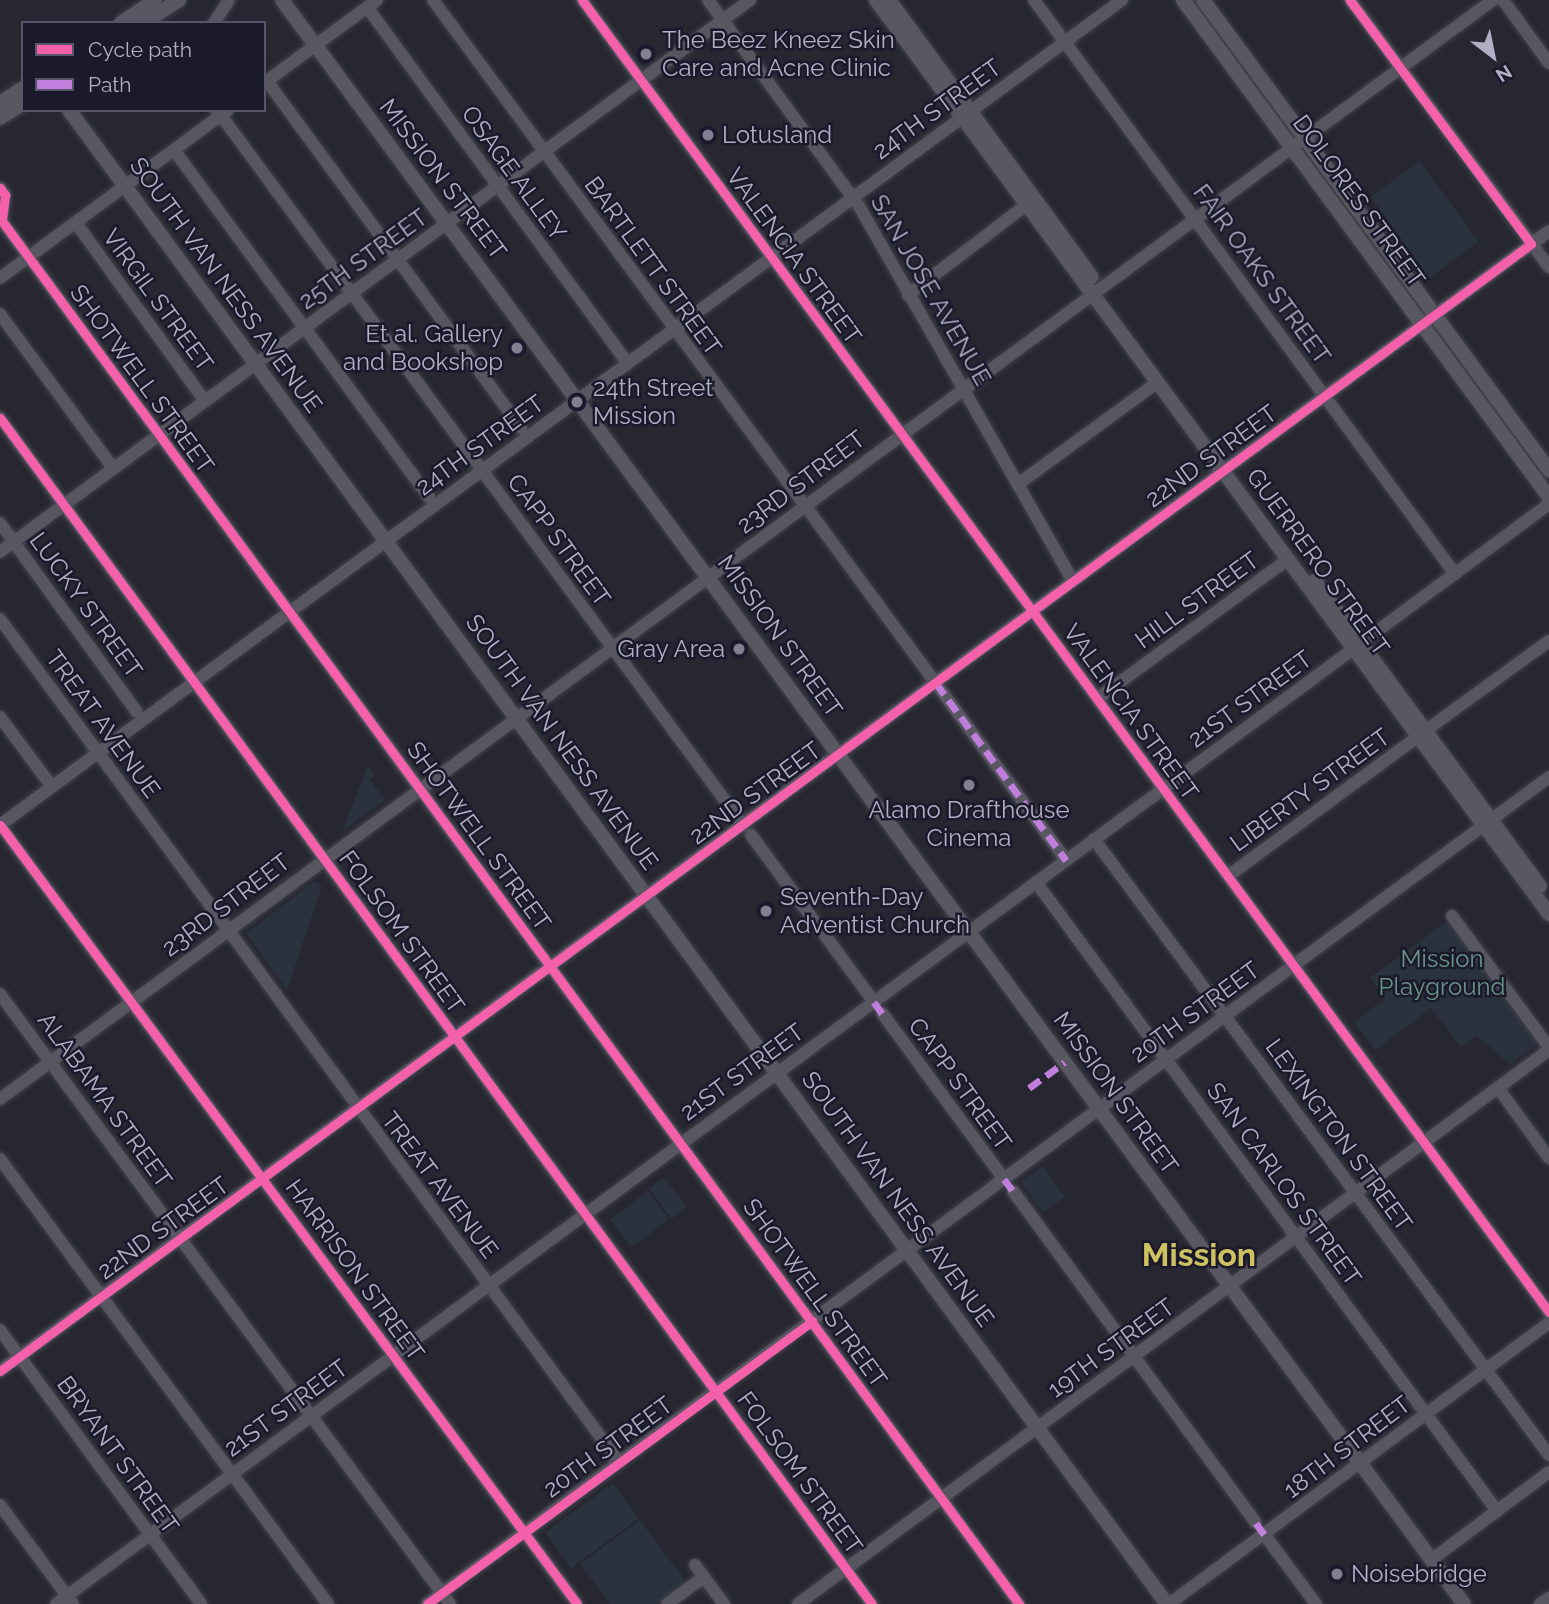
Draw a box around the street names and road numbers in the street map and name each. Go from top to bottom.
street label: 24TH STREET [867,53,1007,165]
street label: MISSION STREET [373,93,513,265]
street label: OSAGE ALLEY [455,100,573,246]
street label: DOLORES STREET [1287,109,1431,293]
street label: SOUTH VAN NESS AVENUE [123,151,329,419]
street label: VALENCIA STREET [720,162,868,350]
street label: BARTLETT STREET [578,171,728,361]
street label: FAIR OAKS STREET [1187,179,1337,369]
street label: SAN JOSE AVENUE [864,189,998,391]
street label: 25TH STREET [293,203,433,315]
street label: VIRGIL STREET [96,223,220,377]
street label: SHOTWELL STREET [64,279,220,479]
street label: 24TH STREET [410,389,550,501]
street label: 22ND STREET [1140,399,1282,513]
street label: 23RD STREET [731,424,871,540]
street label: GUERRERO STREET [1240,463,1396,661]
street label: CAPP STREET [501,468,617,612]
street label: LUCKY STREET [23,526,149,684]
street label: HILL STREET [1129,545,1265,655]
street label: MISSION STREET [711,549,849,723]
street label: SOUTH VAN NESS AVENUE [459,608,665,876]
street label: VALENCIA STREET [1057,618,1205,806]
street label: TREAT AVENUE [39,644,167,804]
street label: 21ST STREET [1182,644,1318,754]
street label: LIBERTY STREET [1224,722,1396,858]
street label: SHOTWELL STREET [401,736,557,936]
street label: 22ND STREET [684,736,826,850]
street label: FOLSOM STREET [333,845,471,1019]
street label: 23RD STREET [156,847,296,963]
street label: 20TH STREET [1125,955,1265,1069]
street label: ALABAMA STREET [32,1006,178,1194]
street label: MISSION STREET [1047,1006,1185,1180]
street label: CAPP STREET [902,1012,1018,1156]
street label: 21ST STREET [674,1017,810,1127]
street label: LEXINGTON STREET [1260,1033,1418,1237]
street label: SOUTH VAN NESS AVENUE [795,1065,1001,1333]
street label: SAN CARLOS STREET [1201,1077,1367,1291]
street label: TREAT AVENUE [375,1106,505,1264]
street label: 22ND STREET [92,1171,234,1285]
street label: HARRISON STREET [280,1174,430,1366]
street label: SHOTWELL STREET [737,1193,893,1393]
street label: 19TH STREET [1042,1292,1180,1404]
street label: 21ST STREET [218,1353,354,1463]
street label: BRYANT STREET [51,1370,185,1540]
street label: FOLSOM STREET [731,1386,869,1560]
street label: 20TH STREET [538,1390,678,1504]
street label: 18TH STREET [1278,1390,1416,1504]

